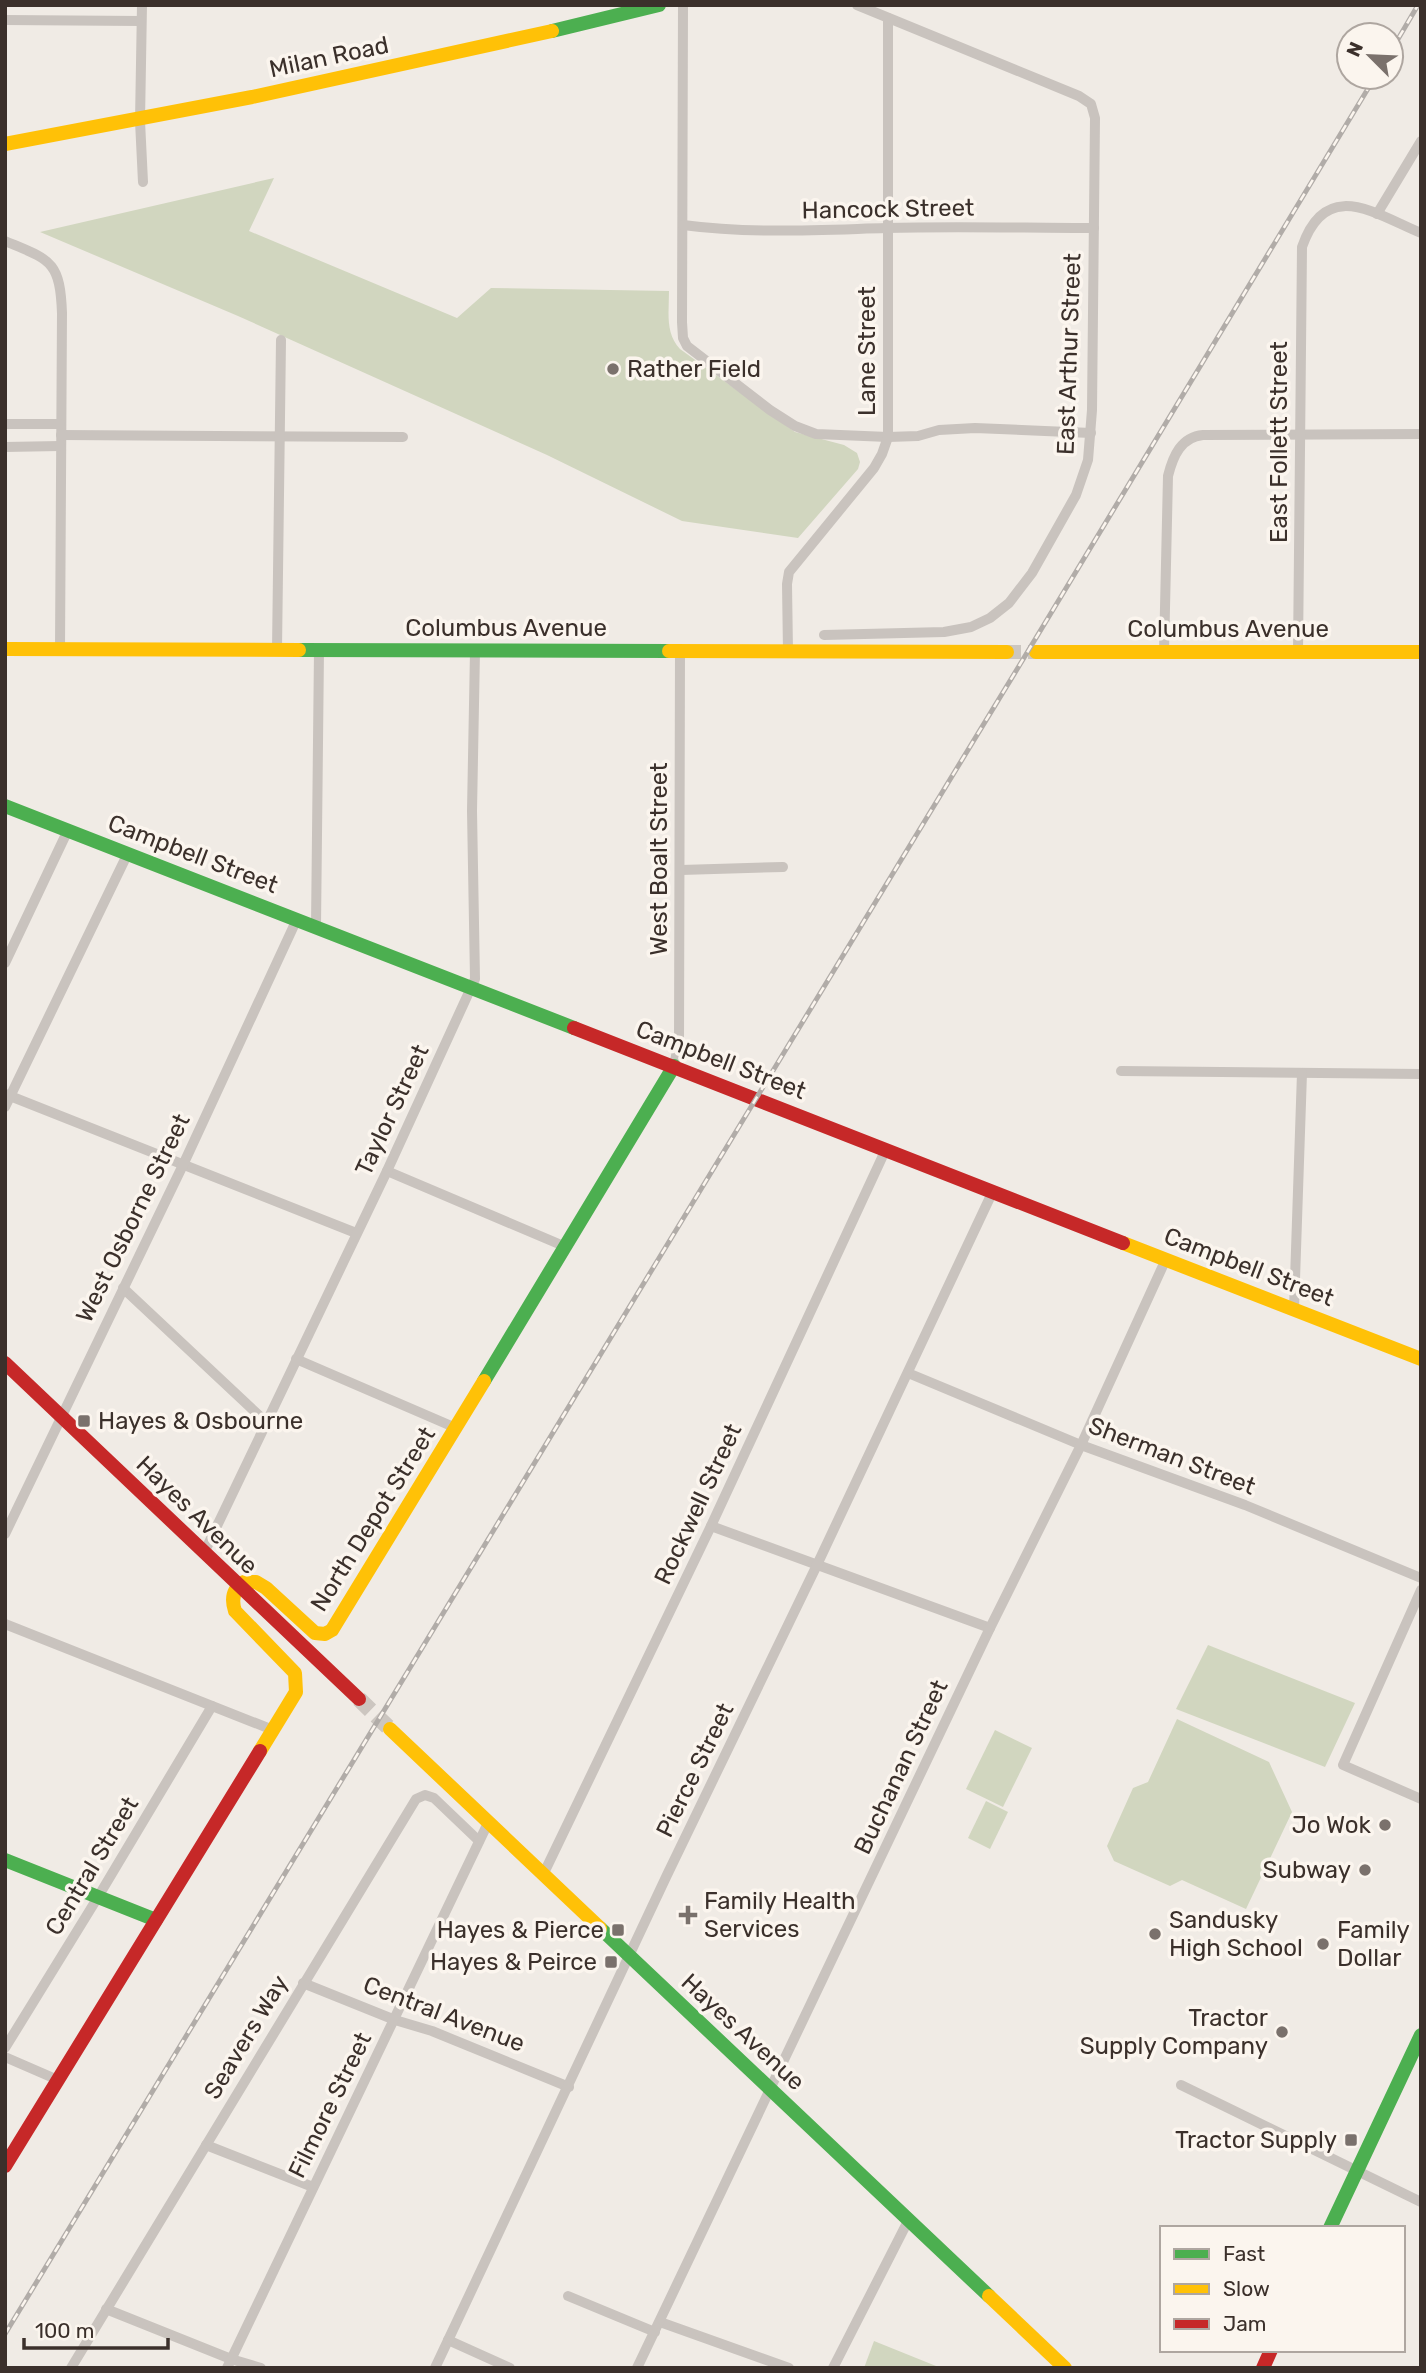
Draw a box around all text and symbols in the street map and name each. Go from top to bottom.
north arrow [1335,21,1405,91]
street label: Milan Road [267,31,391,83]
text: N [1342,38,1368,60]
street label: Hancock Street [801,193,975,225]
street label: East Arthur Street [1051,253,1087,455]
street label: Lane Street [853,286,881,416]
street label: East Follett Street [1265,341,1293,543]
place label: Rather Field [627,355,761,383]
marker: Rather Field [605,361,621,377]
street label: Columbus Avenue [405,614,607,642]
street label: Columbus Avenue [1127,615,1329,643]
street label: West Boalt Street [645,762,673,956]
street label: Campbell Street [104,809,282,899]
street label: Campbell Street [632,1015,810,1105]
street label: Taylor Street [349,1040,435,1180]
street label: West Osborne Street [70,1109,196,1327]
street label: Campbell Street [1160,1222,1338,1312]
place label: Hayes & Osbourne [98,1407,303,1435]
street label: Sherman Street [1085,1411,1259,1501]
marker: Hayes & Osbourne [76,1413,92,1429]
street label: Rockwell Street [648,1419,748,1589]
street label: North Depot Street [305,1422,441,1616]
street label: Hayes Avenue [130,1450,264,1580]
street label: Buchanan Street [848,1675,954,1859]
street label: Pierce Street [651,1698,739,1842]
street label: Central Street [40,1792,144,1940]
place label: Jo Wok [1292,1811,1372,1839]
marker: Jo Wok [1377,1817,1393,1833]
place label: Subway [1263,1856,1351,1884]
marker: Subway [1357,1862,1373,1878]
place label: Family Health Services [704,1887,856,1943]
marker: Family Health Services [678,1905,698,1925]
place label: Sandusky High School [1169,1906,1303,1962]
place label: Hayes & Pierce [437,1916,604,1944]
place label: Family Dollar [1337,1916,1410,1972]
marker: Hayes & Pierce [610,1922,626,1938]
marker: Sandusky High School [1147,1926,1163,1942]
marker: Family Dollar [1315,1936,1331,1952]
place label: Hayes & Peirce [430,1948,597,1976]
marker: Hayes & Peirce [603,1954,619,1970]
street label: Hayes Avenue [676,1968,810,2096]
street label: Seavers Way [198,1970,294,2104]
street label: Central Avenue [359,1970,529,2058]
place label: Tractor Supply Company [1080,2004,1268,2060]
marker: Tractor Supply Company [1274,2024,1290,2040]
street label: Filmore Street [283,2028,377,2182]
place label: Tractor Supply [1175,2126,1337,2154]
marker: Tractor Supply [1343,2132,1359,2148]
legend [1160,2226,1405,2352]
text: Fast [1223,2241,1265,2266]
text: Slow [1223,2276,1270,2301]
scale bar [24,2306,168,2350]
text: Jam [1223,2311,1267,2336]
text: 100 m [35,2318,94,2343]

